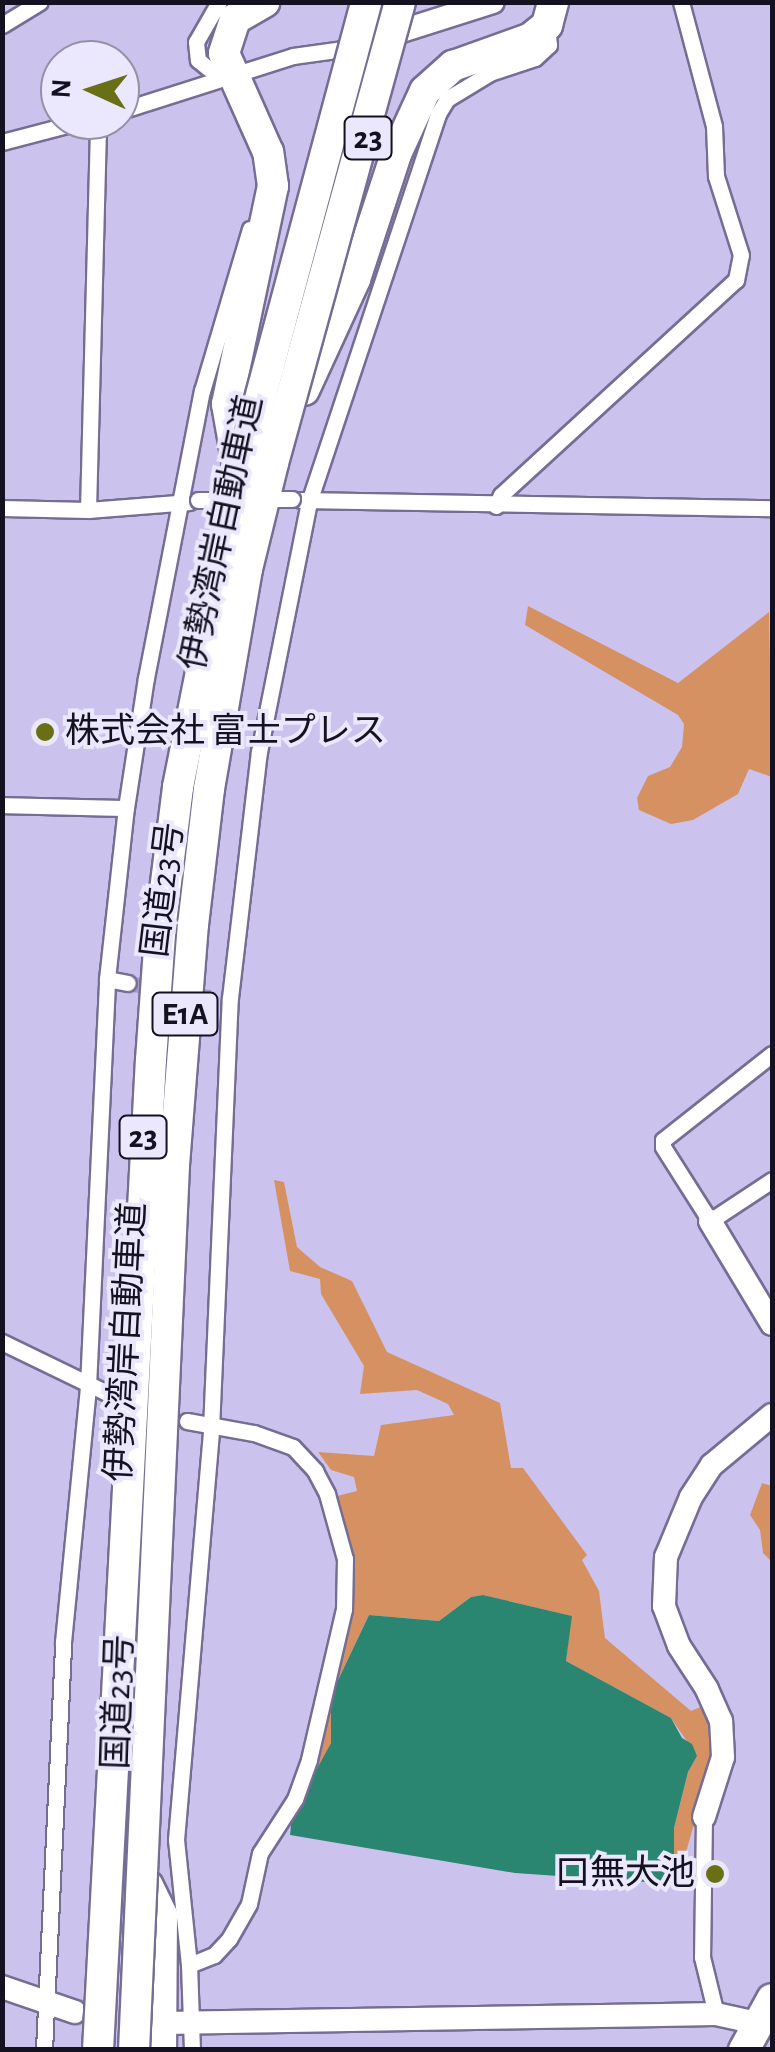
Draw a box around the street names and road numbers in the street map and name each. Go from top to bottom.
road number: 23 [343,111,393,165]
street label: 伊勢湾岸自動車道 [172,392,272,674]
street label: 国道23号 [135,820,193,960]
road number: E1A [150,987,220,1041]
road number: 23 [118,1110,168,1164]
street label: 伊勢湾岸自動車道 [99,1201,155,1483]
street label: 国道23号 [96,1634,142,1770]

